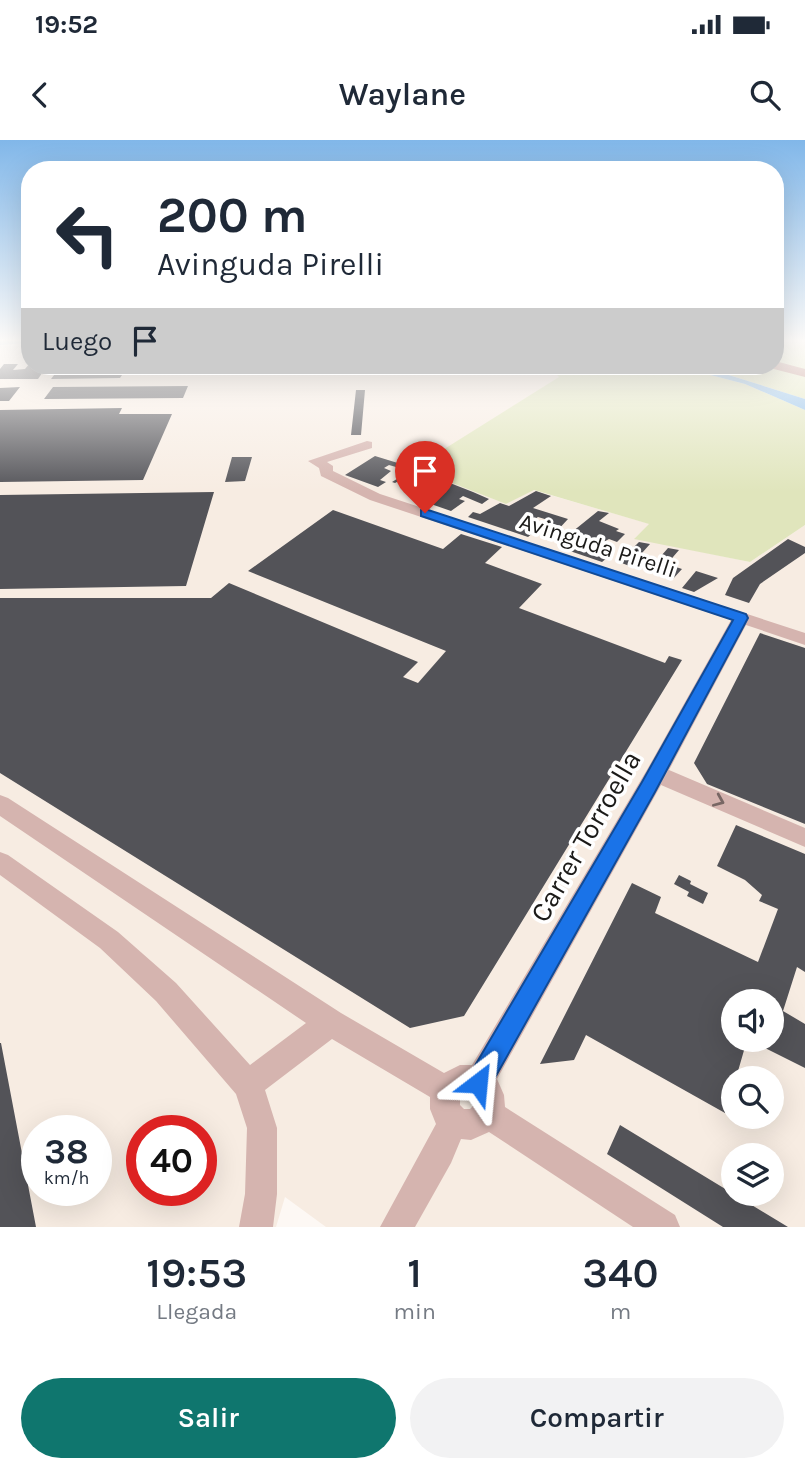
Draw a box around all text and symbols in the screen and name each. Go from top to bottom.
text: 19:52 [35,9,98,40]
icon: back [21,76,59,114]
text: Waylane [339,76,466,113]
icon: search [746,76,784,114]
text: 200 m [157,187,308,244]
icon: left [42,189,133,280]
text: Avinguda Pirelli [157,246,384,283]
icon: arrive [126,322,164,360]
text: Luego [42,326,112,357]
pin [395,441,455,513]
icon: arrive [406,452,444,490]
street label: Avinguda Pirelli [516,507,680,584]
street label: Carrer Torroella [523,745,648,928]
one-way arrow [711,793,724,807]
map controls [721,989,784,1206]
button: sound [721,989,784,1052]
position arrow [441,1046,515,1120]
button: search [721,1066,784,1129]
speed limit sign: 40 [126,1115,217,1206]
text: 38 [44,1131,89,1172]
button: layers [721,1143,784,1206]
text: km/h [44,1167,89,1189]
text: 19:53 [146,1248,247,1298]
text: 1 [407,1248,422,1298]
text: 340 [582,1248,659,1298]
text: Llegada [156,1298,237,1325]
text: min [394,1298,436,1325]
text: m [610,1298,631,1325]
button: Salir [21,1378,396,1458]
button: Compartir [410,1378,784,1458]

